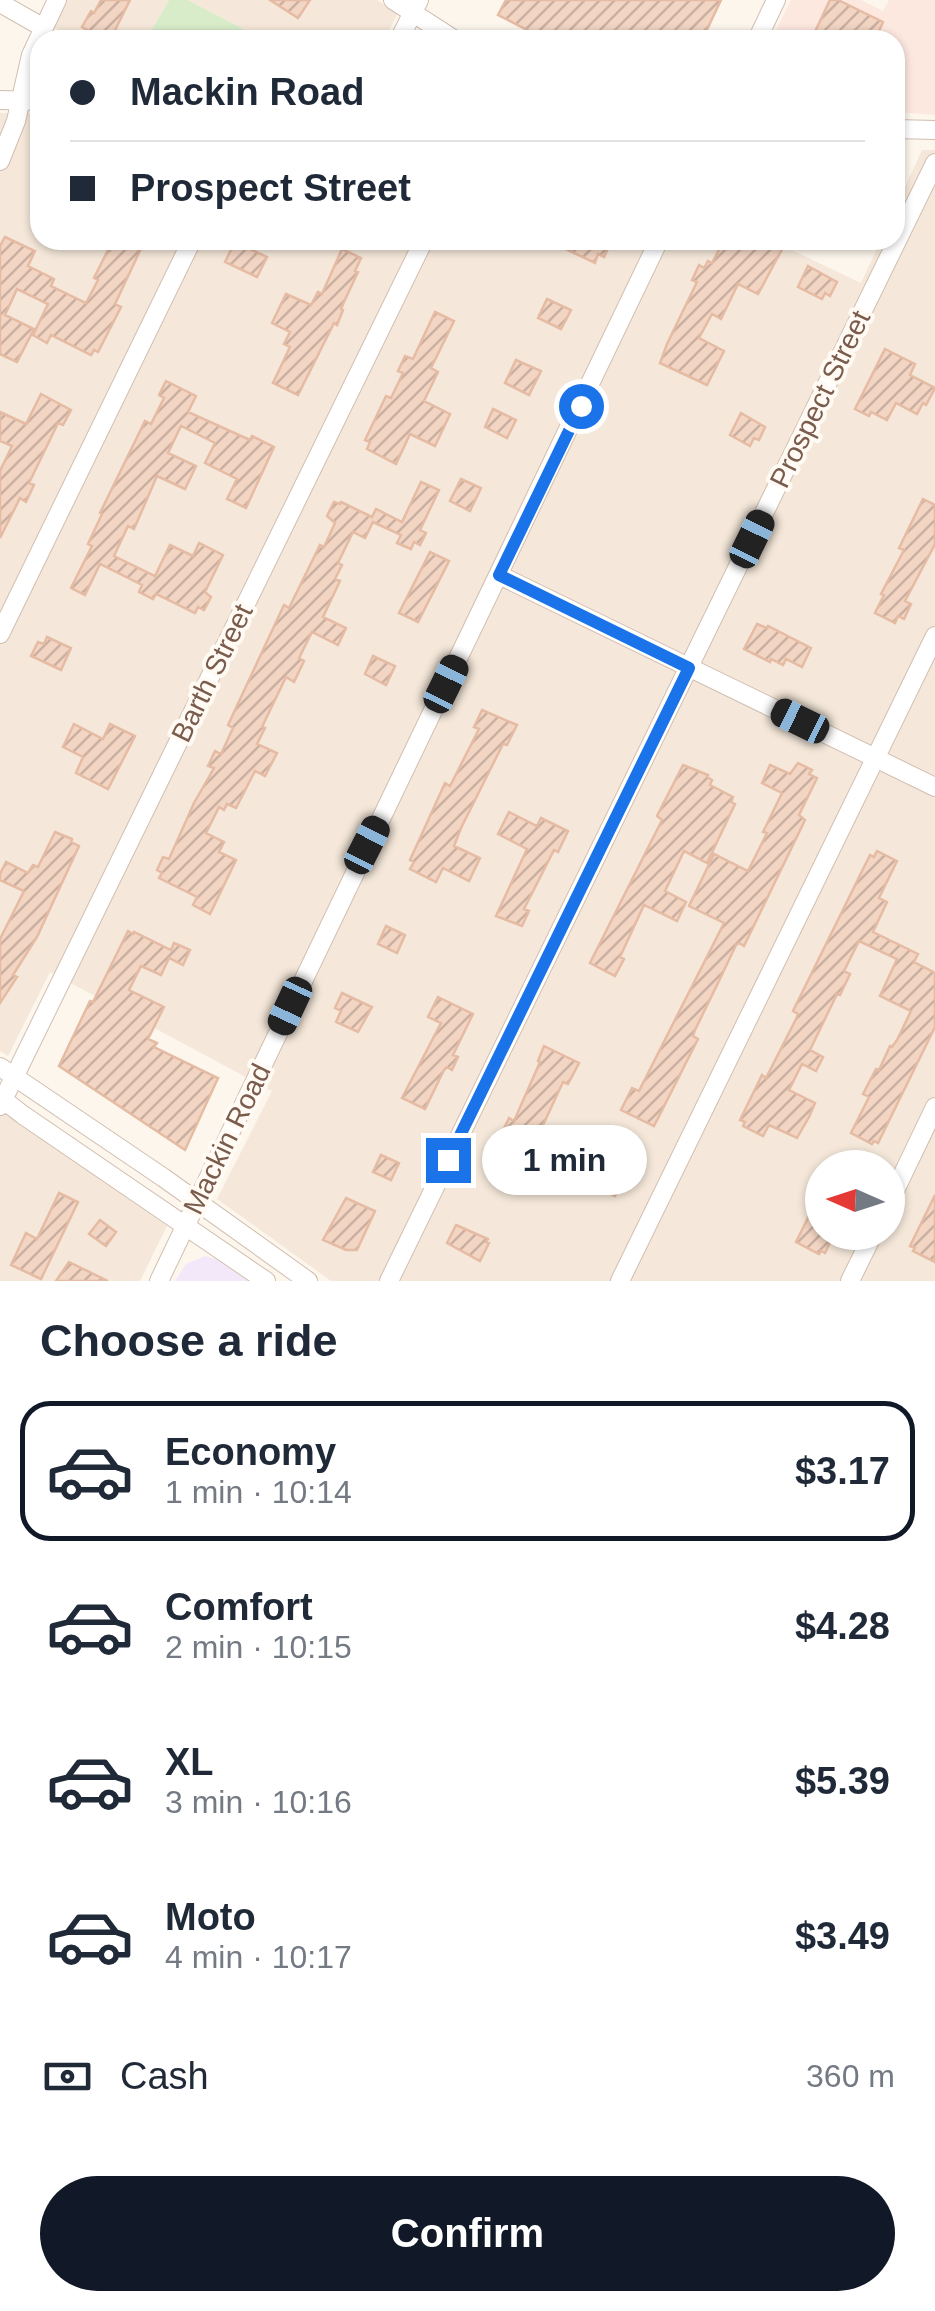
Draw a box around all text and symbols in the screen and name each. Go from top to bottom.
text: Mackin Road [130,71,364,113]
text: Prospect Street [130,167,411,209]
street label: Prospect Street [764,305,876,493]
route start [559,384,604,429]
car [725,505,779,573]
street label: Barth Street [165,599,259,747]
car [419,650,473,718]
car [766,694,834,748]
car [340,811,394,879]
car [264,972,316,1040]
street label: Mackin Road [177,1059,277,1219]
callout: 1 min [483,1125,648,1195]
route end [426,1138,471,1183]
text: 1 min [523,1142,606,1178]
north arrow [805,1150,905,1250]
map controls [805,1150,905,1250]
text: Choose a ride [40,1315,338,1366]
icon: car [45,1426,135,1516]
text: Economy [165,1431,336,1473]
text: $3.17 [795,1450,890,1492]
text: 1 min · 10:14 [165,1474,352,1510]
icon: car [45,1581,135,1671]
text: Comfort [165,1586,313,1628]
text: $4.28 [795,1605,890,1647]
text: 2 min · 10:15 [165,1629,352,1665]
icon: car [45,1736,135,1826]
text: XL [165,1741,214,1783]
text: $5.39 [795,1760,890,1802]
text: 3 min · 10:16 [165,1784,352,1820]
icon: car [45,1891,135,1981]
text: Moto [165,1896,256,1938]
text: $3.49 [795,1915,890,1957]
text: 4 min · 10:17 [165,1939,352,1975]
icon: cash [40,2049,95,2104]
text: Cash [120,2055,209,2097]
text: 360 m [806,2058,895,2094]
button: Confirm [40,2176,895,2291]

